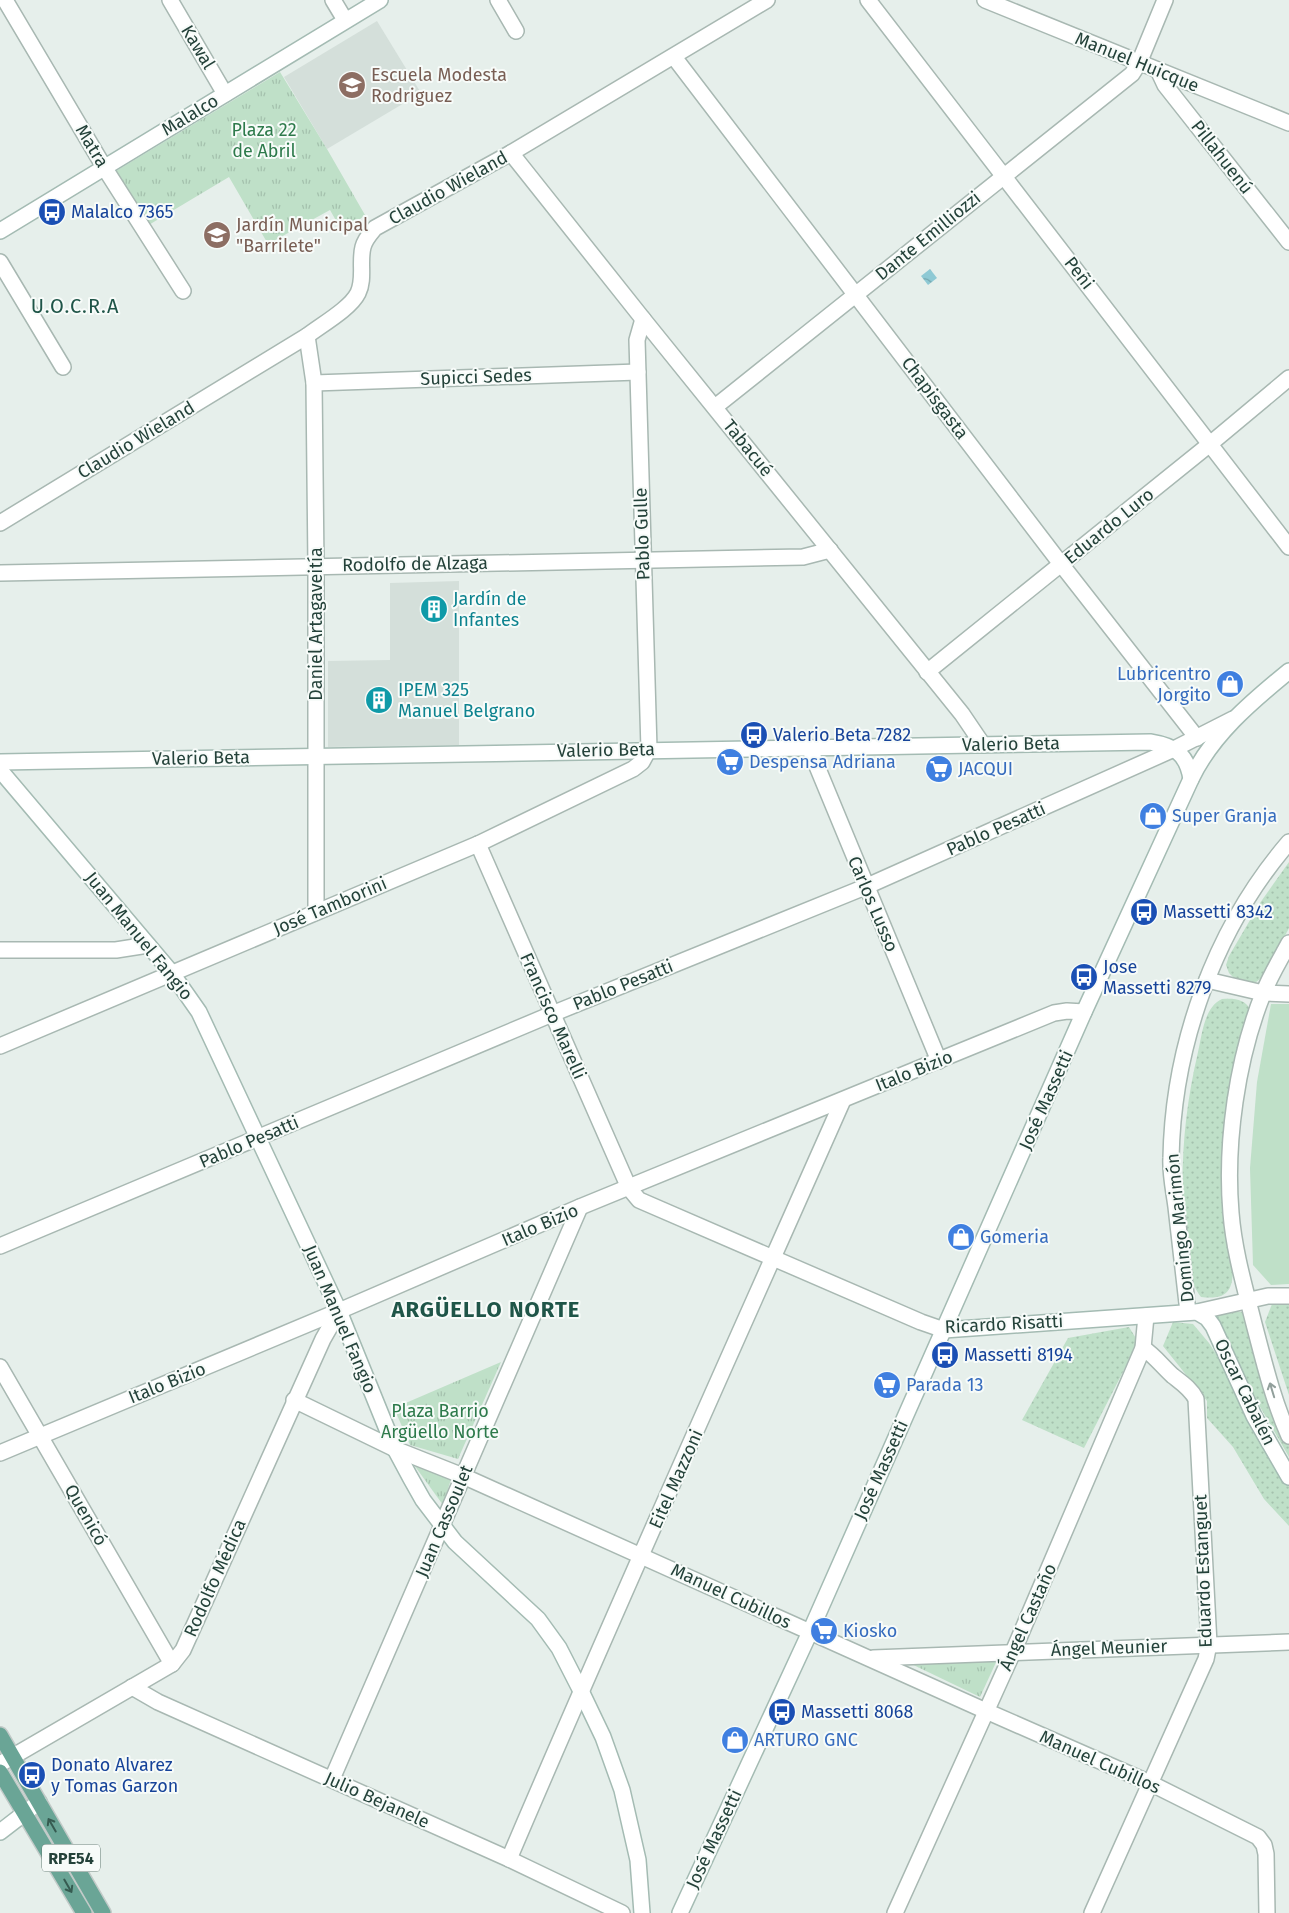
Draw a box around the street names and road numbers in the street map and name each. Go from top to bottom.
street label: Kawal [176,21,220,73]
street label: Manuel Huicque [1072,27,1202,97]
street label: Malalco [158,90,222,140]
street label: Pillahuenú [1186,116,1258,198]
street label: Matra [71,120,113,172]
street label: Claudio Wieland [385,146,511,230]
street label: Dante Emilliozzi [871,187,985,285]
street label: Peñi [1059,252,1099,294]
street label: Chapisgasta [897,352,973,444]
street label: Supicci Sedes [420,364,532,390]
street label: Claudio Wieland [74,396,198,484]
street label: Tabacué [718,415,778,481]
street label: Eduardo Luro [1060,483,1158,569]
street label: Pablo Gulle [629,487,655,581]
street label: Daniel Artagaveitía [305,547,327,701]
street label: Rodolfo de Alzaga [342,552,488,576]
street label: Valerio Beta [962,732,1060,756]
street label: Valerio Beta [557,738,655,762]
street label: Valerio Beta [152,746,250,770]
street label: Pablo Pesatti [943,797,1049,861]
street label: Carlos Lusso [843,853,903,955]
street label: Juan Manuel Fangio [80,867,198,1005]
street label: José Tamborini [270,872,390,940]
street label: Francisco Marelli [515,949,591,1083]
street label: Pablo Pesatti [570,955,676,1015]
street label: Italo Bizio [872,1046,956,1096]
street label: José Massetti [1014,1047,1078,1153]
street label: Pablo Pesatti [196,1111,302,1173]
street label: Domingo Marimón [1161,1152,1199,1304]
street label: Italo Bizio [498,1199,582,1251]
street label: Juan Manuel Fangio [299,1242,381,1396]
street label: Ricardo Risatti [944,1310,1064,1338]
street label: Oscar Cabalén [1210,1335,1280,1449]
street label: Italo Bizio [125,1358,209,1408]
street label: José Massetti [849,1417,913,1523]
street label: Eitel Mazzoni [644,1426,708,1532]
street label: Juan Cassoulet [410,1461,478,1580]
street label: Quenicó [60,1480,112,1550]
street label: Eduardo Estanguet [1189,1493,1217,1648]
street label: Rodolfo Médica [179,1516,251,1640]
street label: Manuel Cubillos [667,1559,795,1633]
street label: Ángel Castaño [994,1560,1061,1674]
street label: Ángel Meunier [1050,1634,1168,1661]
street label: Manuel Cubillos [1036,1725,1164,1799]
street label: Julio Bejanele [321,1767,433,1833]
street label: José Massetti [681,1786,747,1892]
road number: RPE54 [42,1845,100,1872]

